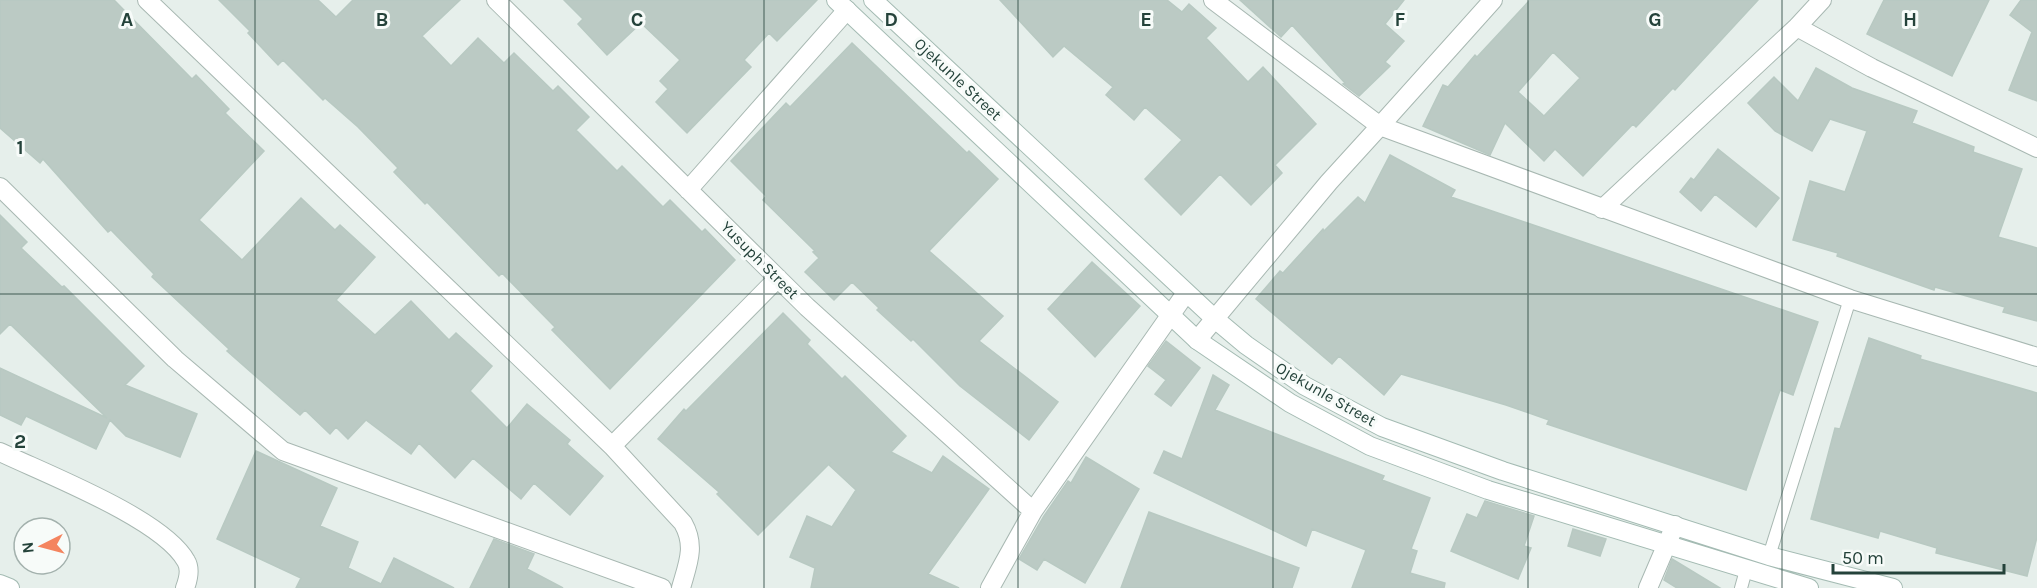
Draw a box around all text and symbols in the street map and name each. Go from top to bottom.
text: A [121,8,134,31]
text: B [376,8,388,31]
text: C [631,8,643,31]
text: D [884,8,898,31]
text: E [1140,8,1152,31]
text: F [1395,8,1406,31]
text: G [1648,8,1662,31]
text: H [1903,8,1917,31]
street label: Ojekunle Street [910,34,1006,124]
text: 1 [16,136,24,159]
street label: Yusuph Street [717,217,803,303]
street label: Ojekunle Street [1273,358,1379,430]
text: 2 [14,430,26,453]
north arrow [12,516,72,576]
scale bar [1833,537,2004,575]
text: N [18,541,38,554]
text: 50 m [1842,547,1884,569]

